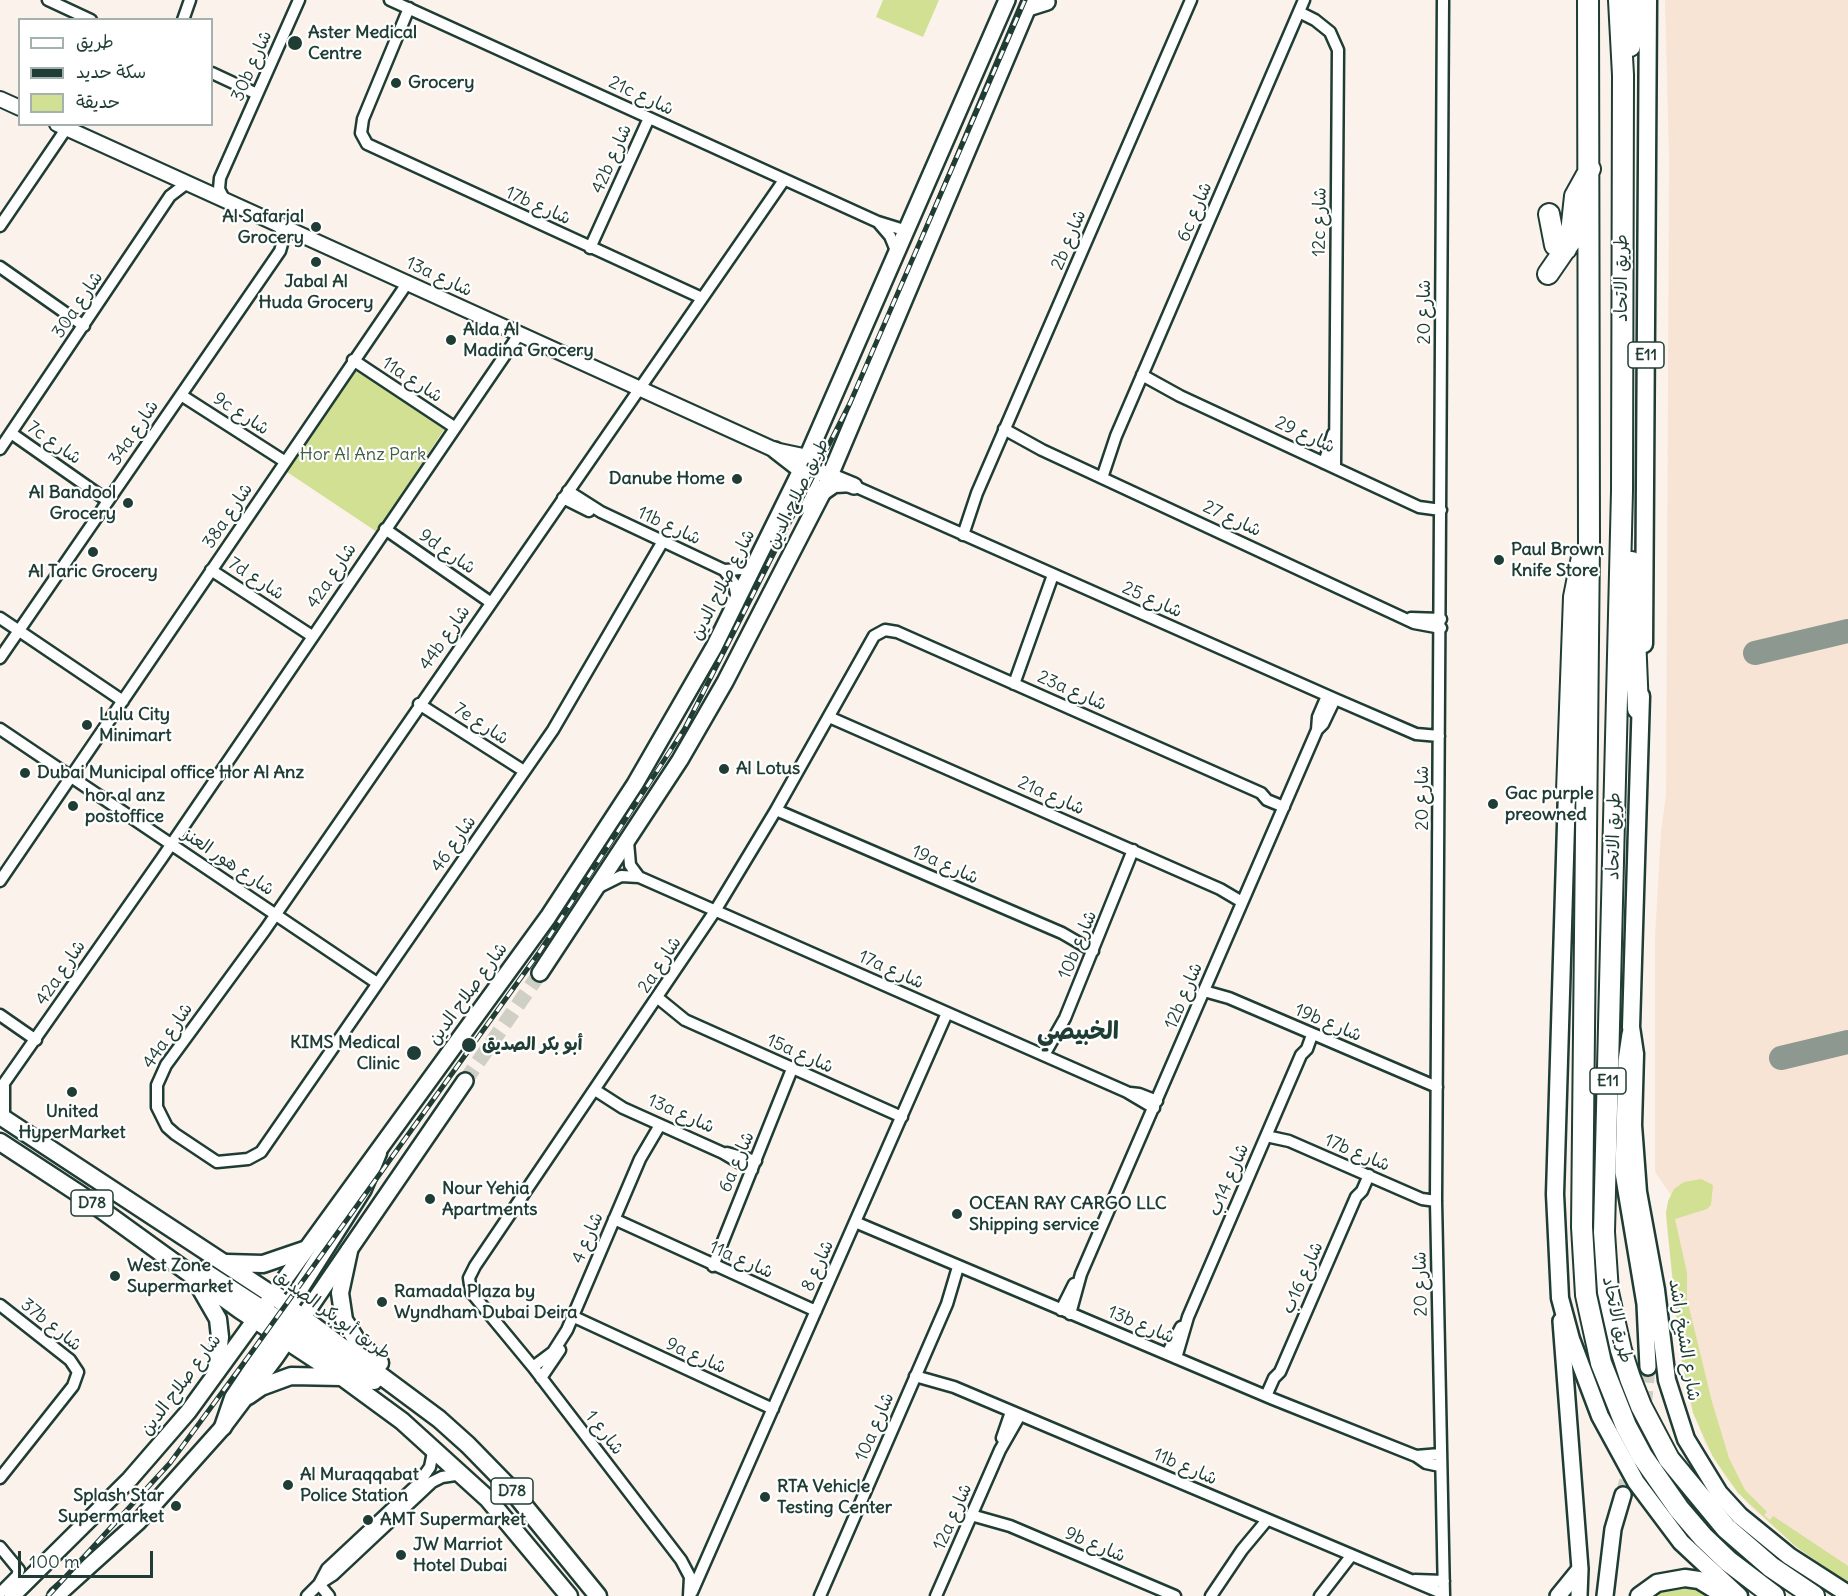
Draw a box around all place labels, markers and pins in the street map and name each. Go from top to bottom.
place label: Aster Medical Centre [308,22,417,64]
marker: Aster Medical Centre [286,34,304,52]
place label: Grocery [408,72,474,94]
marker: Grocery [389,76,403,90]
place label: Al Safarjal Grocery [222,206,304,248]
marker: Al Safarjal Grocery [309,220,323,234]
marker: Jabal Al Huda Grocery [309,255,323,269]
place label: Jabal Al Huda Grocery [259,271,373,314]
place label: Alda Al Madina Grocery [463,319,594,362]
marker: Alda Al Madina Grocery [444,333,458,347]
place label: Danube Home [609,468,725,490]
marker: Danube Home [730,472,744,486]
place label: Al Bandool Grocery [29,482,116,524]
marker: Al Bandool Grocery [121,496,135,510]
place label: Paul Brown Knife Store [1511,539,1604,582]
marker: Al Taric Grocery [86,545,100,559]
marker: Paul Brown Knife Store [1492,553,1506,567]
place label: Al Taric Grocery [28,561,158,583]
place label: Lulu City Minimart [99,704,171,746]
marker: Lulu City Minimart [80,718,94,732]
place label: Al Lotus [736,758,800,780]
place label: Dubai Municipal office Hor Al Anz [37,762,304,784]
marker: Al Lotus [717,762,731,776]
marker: Dubai Municipal office Hor Al Anz [18,766,32,780]
place label: Gac purple preowned [1505,783,1594,826]
place label: hor al anz postoffice [85,785,165,828]
marker: Gac purple preowned [1486,797,1500,811]
marker: hor al anz postoffice [66,799,80,813]
place label: KIMS Medical Clinic [290,1032,400,1074]
place label: أبو بكر الصديق [482,1034,582,1056]
marker: أبو بكر الصديق [460,1036,478,1054]
marker: KIMS Medical Clinic [405,1044,423,1062]
marker: United HyperMarket [65,1085,79,1099]
place label: United HyperMarket [18,1101,126,1144]
place label: Nour Yehia Apartments [442,1178,538,1220]
marker: Nour Yehia Apartments [423,1192,437,1206]
place label: OCEAN RAY CARGO LLC Shipping service [969,1193,1167,1236]
marker: OCEAN RAY CARGO LLC Shipping service [950,1207,964,1221]
place label: West Zone Supermarket [127,1255,233,1298]
marker: West Zone Supermarket [108,1269,122,1283]
place label: Ramada Plaza by Wyndham Dubai Deira [394,1281,578,1324]
marker: Ramada Plaza by Wyndham Dubai Deira [375,1295,389,1309]
place label: Al Muraqqabat Police Station [300,1464,419,1506]
place label: RTA Vehicle Testing Center [777,1476,892,1518]
marker: Al Muraqqabat Police Station [281,1478,295,1492]
place label: Splash Star Supermarket [58,1485,164,1528]
marker: RTA Vehicle Testing Center [758,1490,772,1504]
marker: Splash Star Supermarket [169,1499,183,1513]
place label: AMT Supermarket [380,1509,526,1531]
marker: AMT Supermarket [361,1513,375,1527]
place label: JW Marriot Hotel Dubai [413,1534,507,1576]
marker: JW Marriot Hotel Dubai [394,1548,408,1562]

